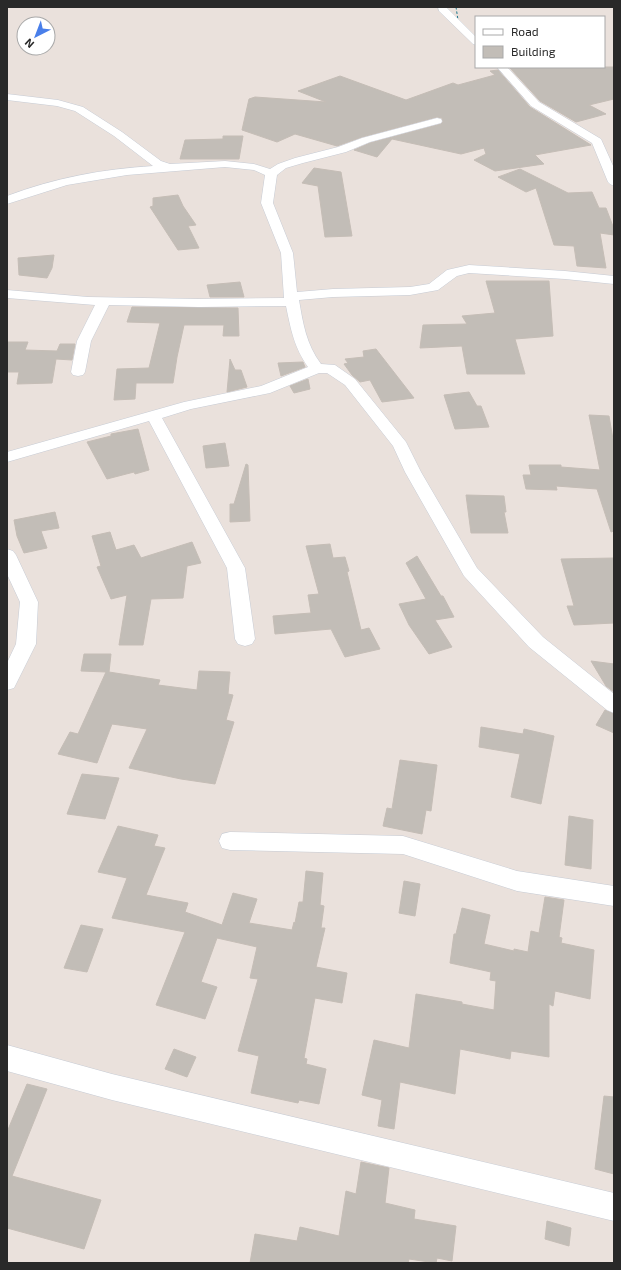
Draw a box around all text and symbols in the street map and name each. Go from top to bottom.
north arrow [16,16,56,56]
legend [475,16,605,68]
text: Road [511,24,539,38]
text: N [22,36,36,51]
text: Building [511,44,556,58]

